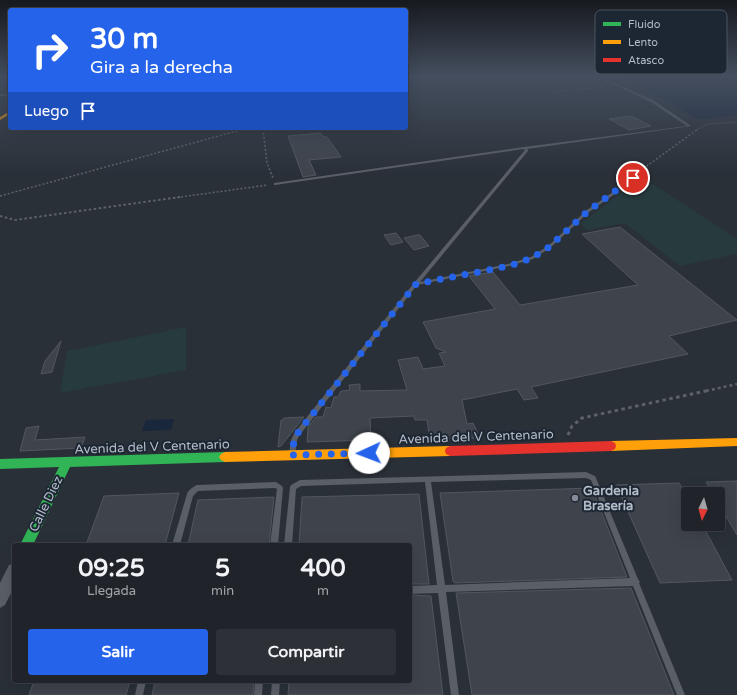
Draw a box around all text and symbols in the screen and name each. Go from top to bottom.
legend [595,10,727,74]
text: Fluido [628,18,661,31]
text: 30 m [90,22,158,56]
icon: right [24,24,76,76]
text: Lento [628,36,658,49]
text: Atasco [628,54,664,67]
text: Gira a la derecha [90,56,233,78]
icon: arrive [77,100,99,122]
text: Luego [24,102,69,120]
pin [616,161,650,195]
icon: arrive [622,167,644,189]
street label: Avenida del V Centenario [398,426,554,448]
position arrow [348,432,390,474]
street label: Avenida del V Centenario [74,436,230,458]
street label: Calle Diez [26,473,66,535]
place label: Gardenia Brasería [583,483,639,514]
north arrow [681,487,725,531]
map controls [681,487,725,531]
marker: Gardenia Brasería [570,493,580,503]
text: 09:25 [78,554,145,583]
text: 5 [215,554,230,583]
text: 400 [300,554,346,583]
text: Llegada [87,583,136,599]
text: min [211,583,234,599]
text: m [317,583,329,599]
button: Salir [28,629,208,675]
button: Compartir [216,629,396,675]

